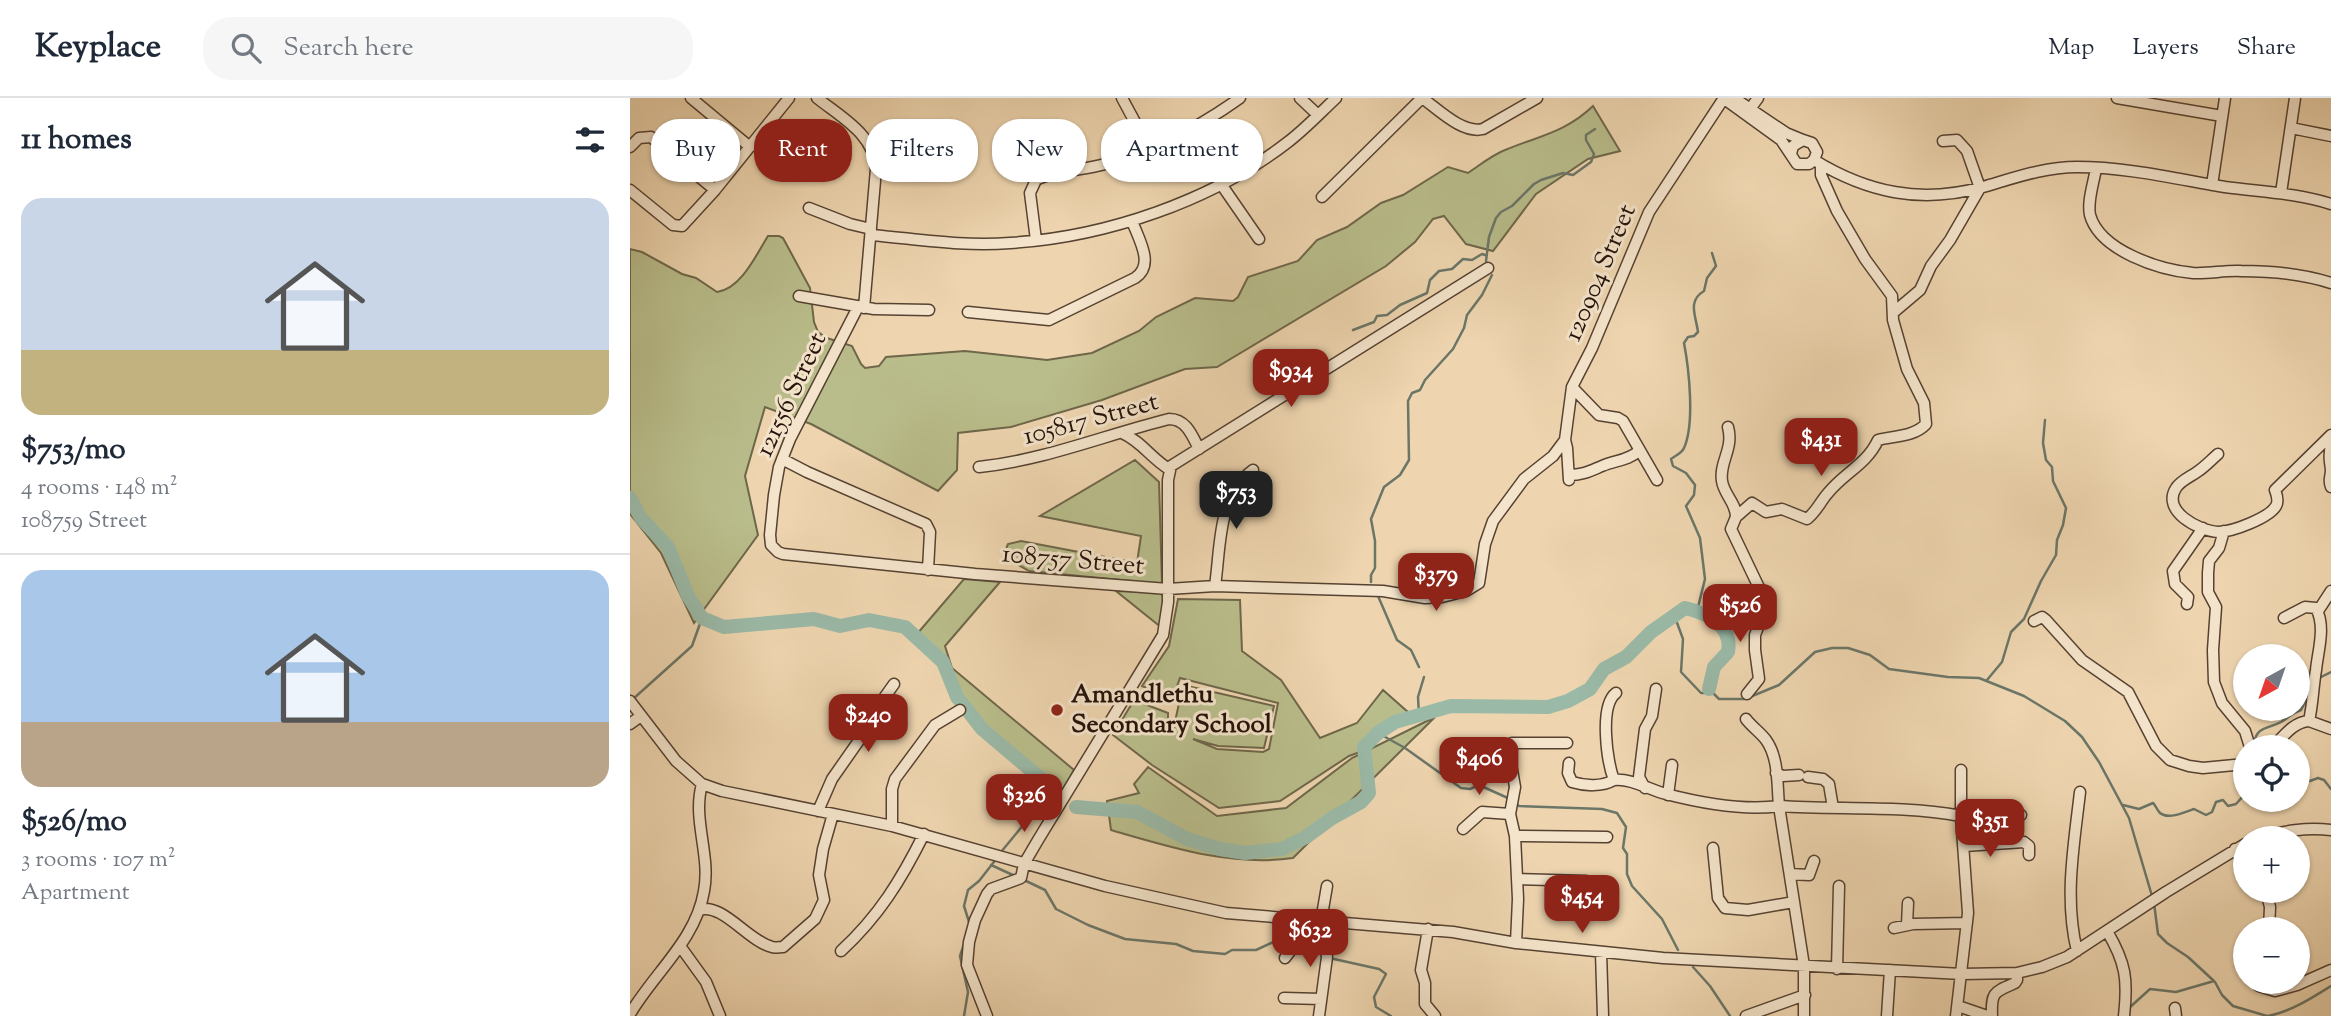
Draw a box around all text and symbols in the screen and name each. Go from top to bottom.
search box [203,17,693,80]
text: Keyplace [35,24,161,72]
icon: search [227,29,265,67]
text: Search here [283,30,414,67]
text: Map [2048,31,2094,65]
text: Layers [2132,31,2199,65]
text: Share [2237,31,2296,65]
text: 11 homes [21,119,132,162]
chip: Buy [651,119,740,182]
chip: Rent [754,119,852,182]
chip: Filters [866,119,978,182]
chip: New [992,119,1087,182]
chip: Apartment [1101,119,1263,182]
icon: filters [571,121,609,159]
street label: 120904 Street [1556,199,1647,347]
icon: home [252,243,378,369]
street label: 121556 Street [747,327,837,463]
pin: $934 [1250,350,1332,409]
text: $934 [1269,355,1313,388]
street label: 105817 Street [1019,384,1163,456]
pin: $431 [1780,418,1862,478]
text: $431 [1801,424,1841,457]
text: $753/mo [21,429,126,472]
text: 4 rooms · 148 m² [21,472,178,505]
pin: $753 [1195,472,1277,531]
text: $753 [1216,477,1256,510]
text: 108759 Street [21,505,147,538]
street label: 108757 Street [1000,536,1146,586]
pin: $379 [1395,554,1477,613]
text: $379 [1414,559,1458,592]
pin: $526 [1699,584,1781,644]
text: $526 [1719,590,1761,623]
icon: home [252,615,378,741]
north arrow [2233,644,2310,721]
map controls [2233,644,2310,994]
place label: Amandlethu Secondary School [1071,677,1273,744]
pin: $240 [827,694,909,754]
text: $240 [845,700,891,733]
marker: Amandlethu Secondary School [1049,702,1065,718]
button: locate [2233,735,2310,812]
pin: $406 [1438,738,1520,797]
text: $406 [1455,743,1503,776]
pin: $326 [983,774,1065,834]
text: $326 [1002,780,1046,813]
pin: $351 [1949,800,2031,859]
text: $526/mo [21,801,127,844]
text: $351 [1971,805,2009,838]
button: + [2233,826,2310,903]
text: 3 rooms · 107 m² [21,844,176,877]
pin: $454 [1541,876,1623,935]
text: Apartment [21,877,130,910]
text: $454 [1560,881,1604,914]
pin: $632 [1269,910,1351,969]
text: $632 [1288,915,1332,948]
button: − [2233,917,2310,994]

